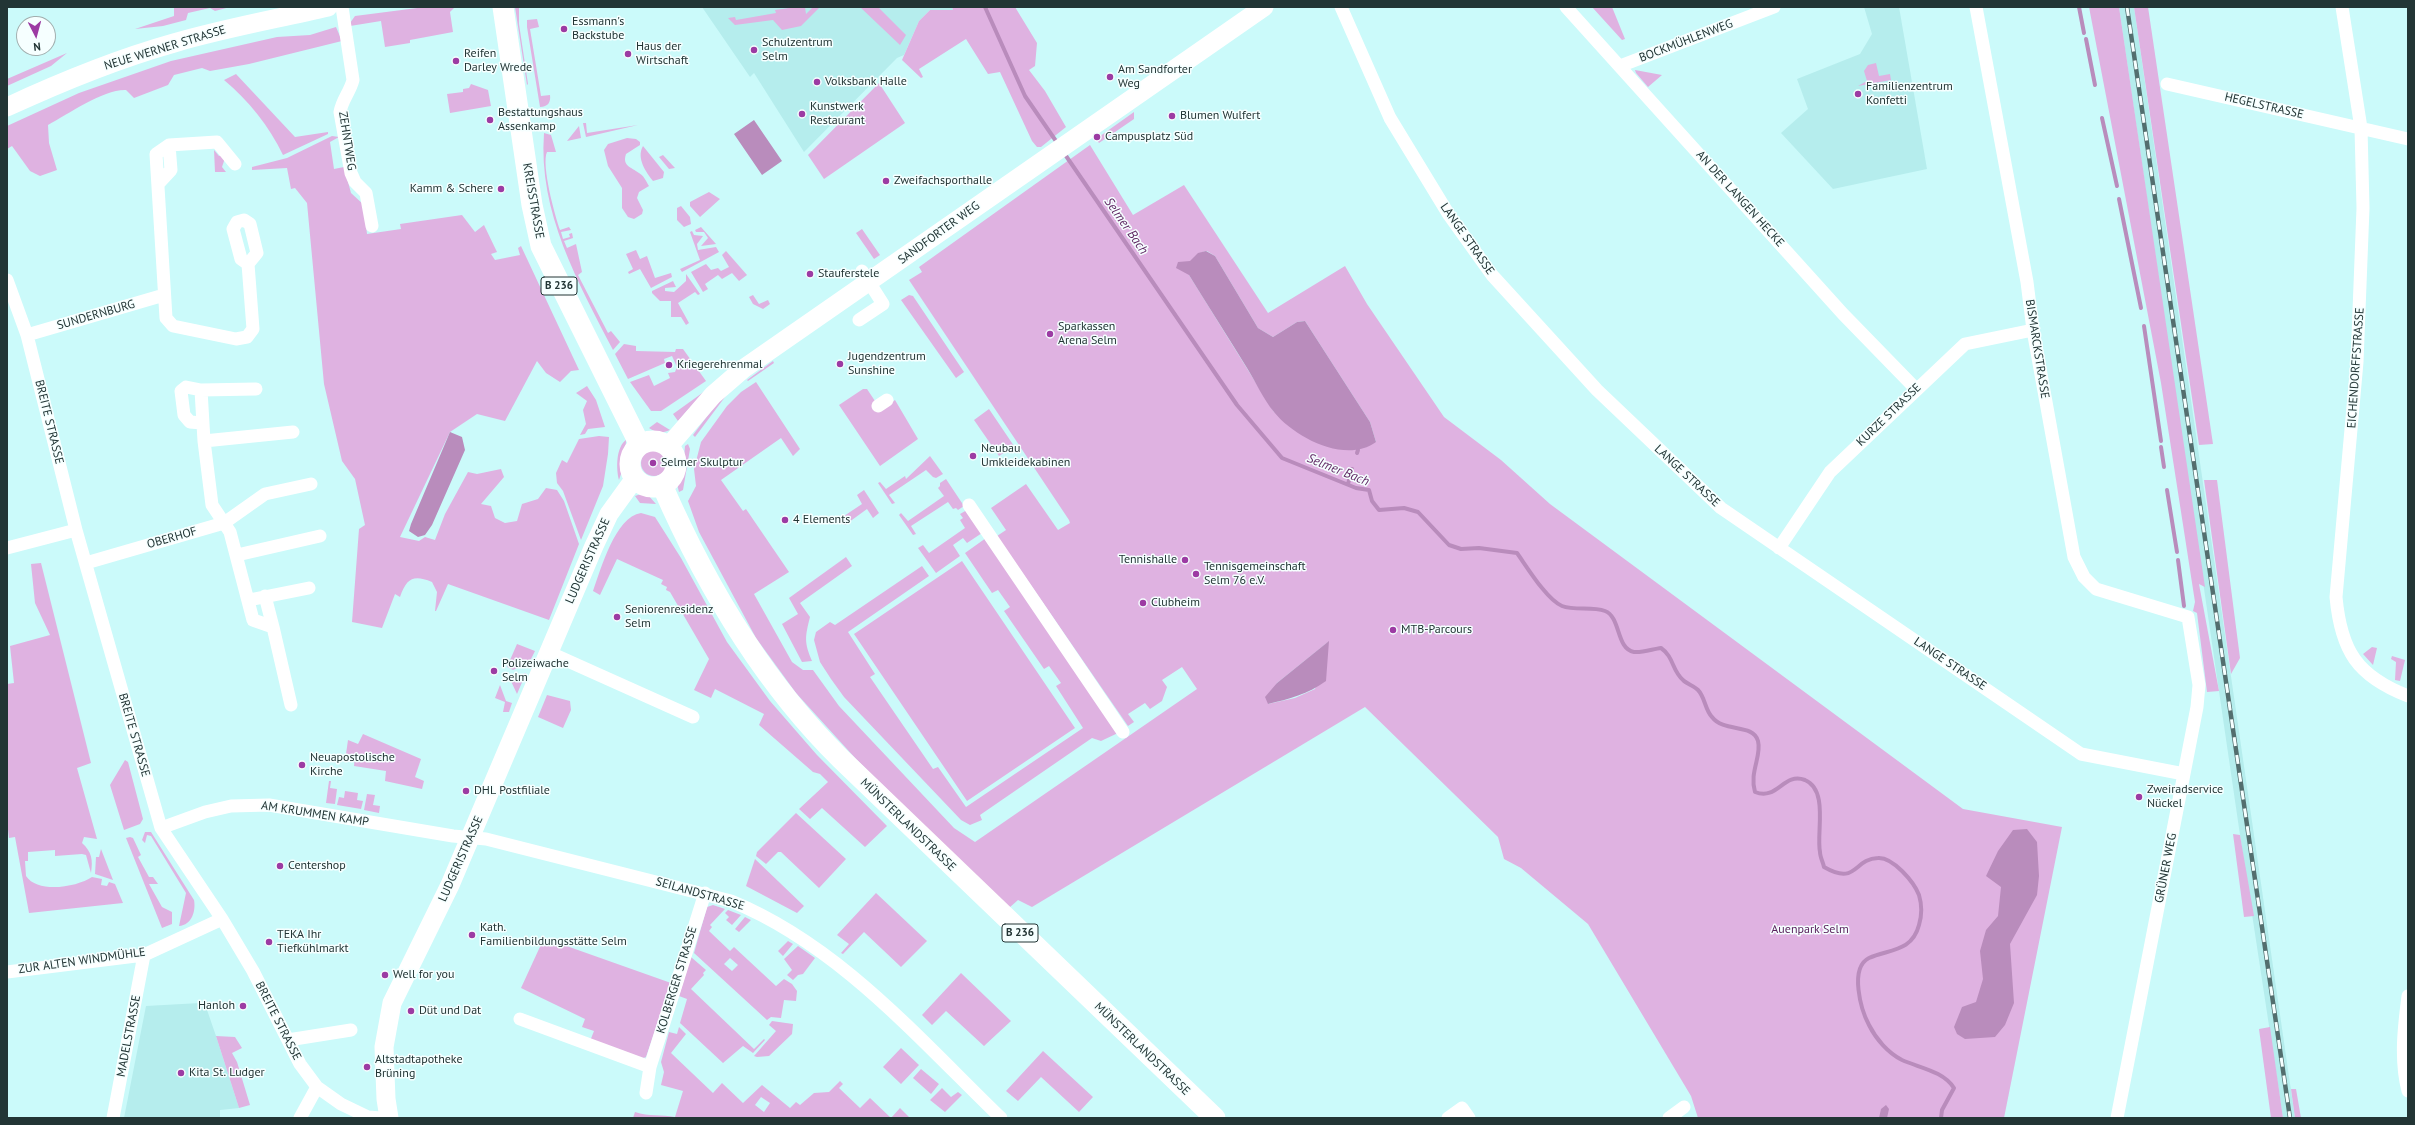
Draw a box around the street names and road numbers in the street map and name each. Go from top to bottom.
street label: BOCKMÜHLENWEG [1637,17,1735,65]
street label: NEUE WERNER STRASSE [102,23,228,73]
street label: HEGELSTRASSE [2223,90,2305,122]
street label: ZEHNTWEG [335,110,359,172]
street label: AN DER LANGEN HECKE [1693,148,1787,250]
street label: KREISSTRASSE [519,162,547,240]
street label: SANDFORTER WEG [895,199,983,267]
street label: LANGE STRASSE [1437,200,1497,278]
road number: B 236 [541,277,577,295]
street label: SUNDERNBURG [55,297,137,333]
street label: BISMARCKSTRASSE [2022,298,2052,400]
street label: EICHENDORFFSTRASSE [2345,307,2367,429]
street label: BREITE STRASSE [32,378,66,466]
street label: KURZE STRASSE [1854,381,1924,449]
street label: LANGE STRASSE [1651,442,1723,510]
street label: LUDGERISTRASSE [563,516,613,606]
street label: OBERHOF [145,524,199,552]
street label: LANGE STRASSE [1911,634,1989,694]
street label: BREITE STRASSE [115,691,153,779]
street label: MÜNSTERLANDSTRASSE [857,776,959,874]
street label: AM KRUMMEN KAMP [260,798,370,830]
street label: LUDGERISTRASSE [436,814,486,904]
street label: GRÜNER WEG [2152,832,2180,904]
street label: SEILANDSTRASSE [654,874,746,914]
road number: B 236 [1002,924,1038,942]
street label: KOLBERGER STRASSE [654,925,700,1035]
street label: ZUR ALTEN WINDMÜHLE [18,945,146,977]
street label: BREITE STRASSE [252,979,304,1063]
street label: MADELSTRASSE [114,994,144,1078]
street label: MÜNSTERLANDSTRASSE [1091,1000,1193,1098]

